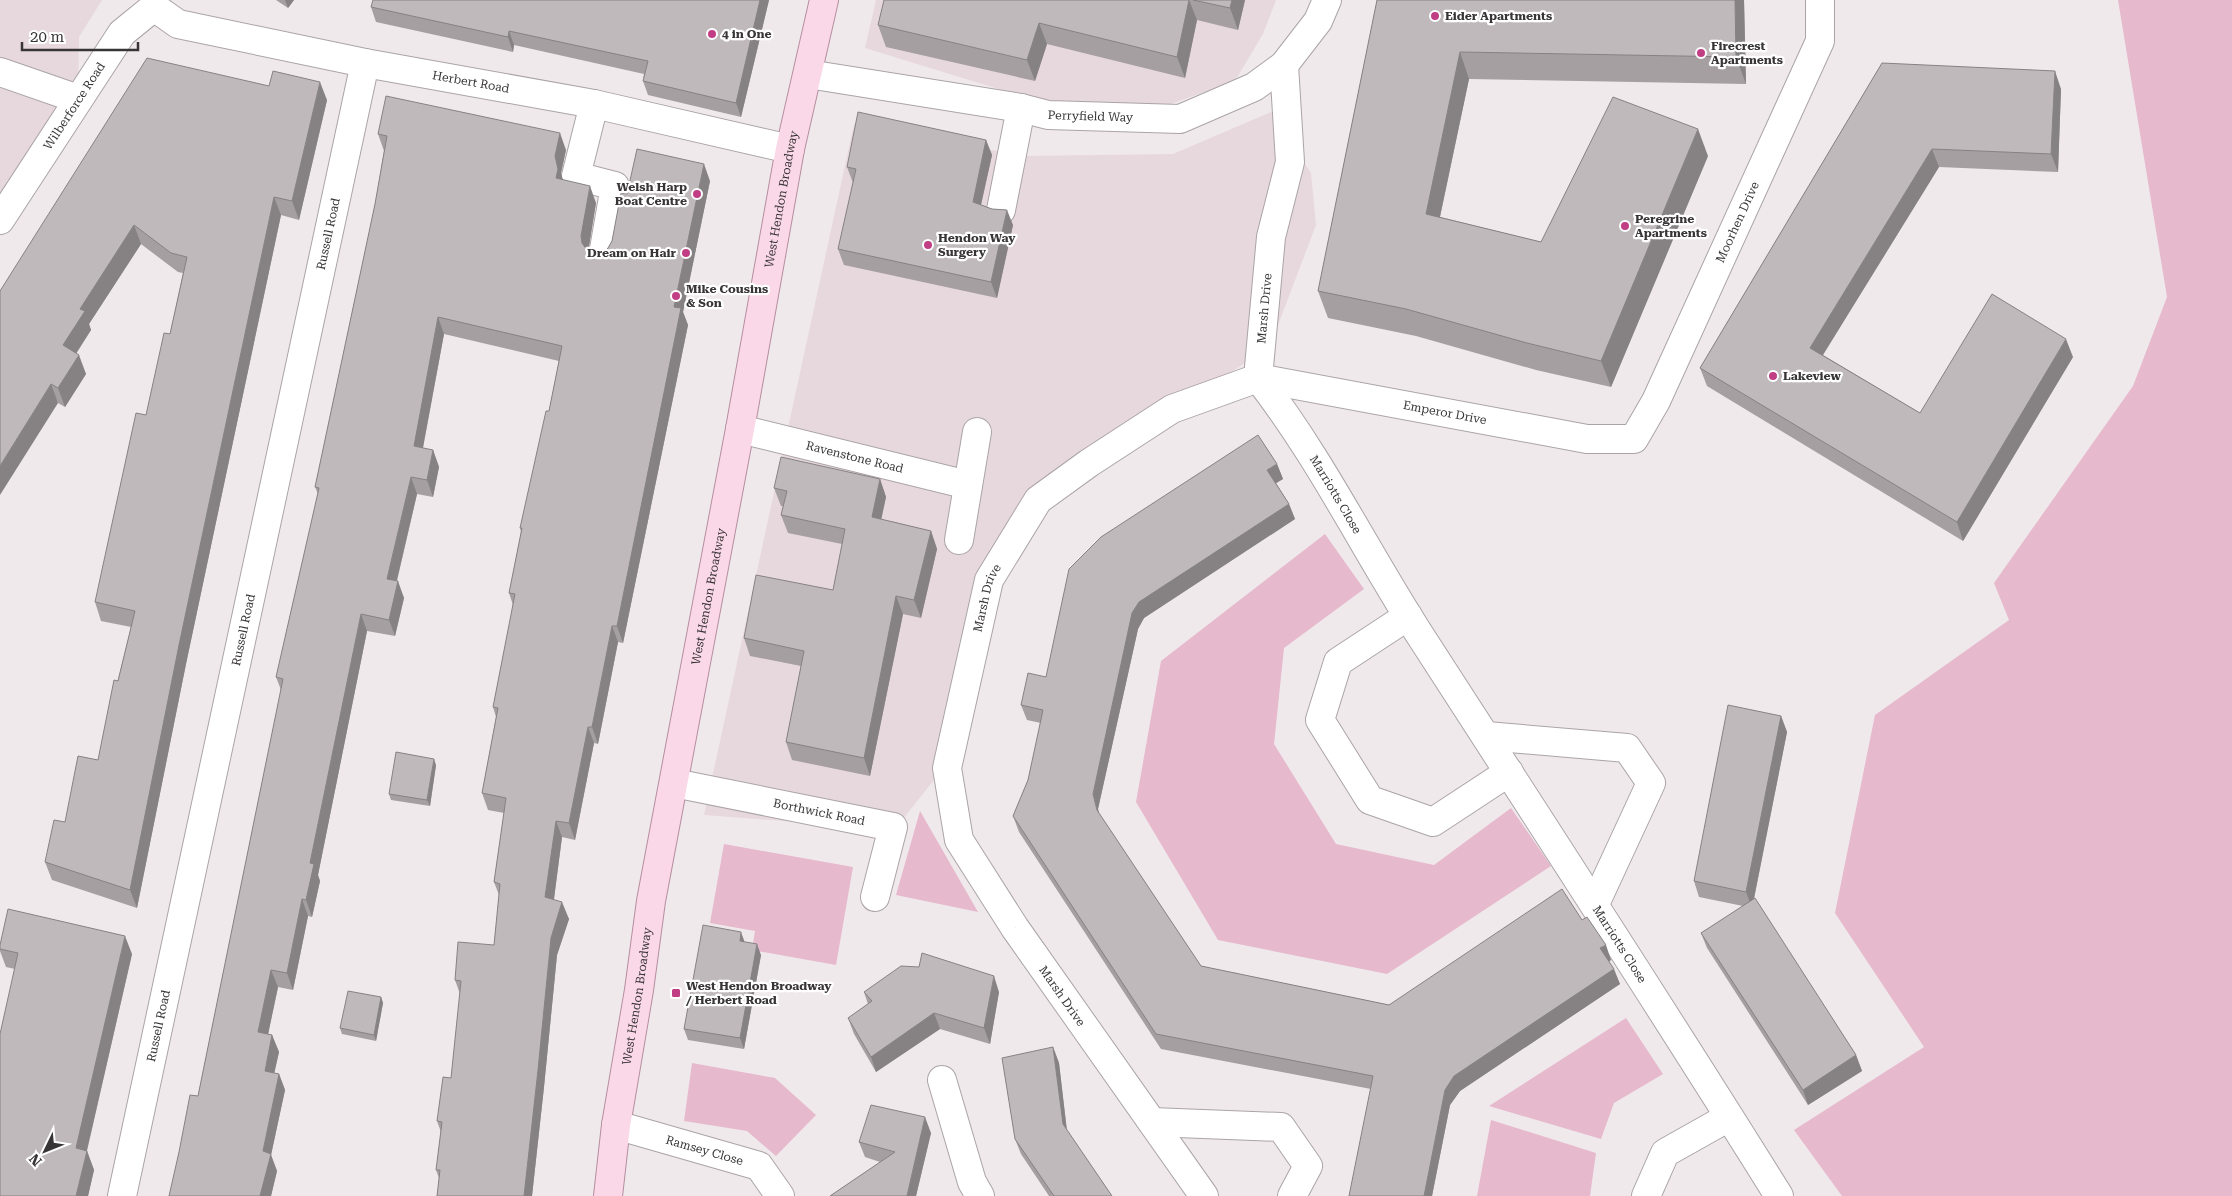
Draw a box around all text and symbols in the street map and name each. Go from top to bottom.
place label: Eider Apartments [1445,9,1552,23]
marker: Eider Apartments [1429,10,1441,22]
scale bar [22,20,139,52]
place label: 4 in One [722,27,772,41]
text: 20 m [30,28,65,46]
marker: 4 in One [706,28,718,40]
place label: Firecrest Apartments [1711,39,1783,67]
marker: Firecrest Apartments [1695,47,1707,59]
street label: Wilberforce Road [41,59,108,153]
street label: Herbert Road [431,68,511,96]
street label: Perryfield Way [1048,108,1134,125]
street label: West Hendon Broadway [762,129,801,269]
street label: Moorhen Drive [1713,179,1762,265]
place label: Welsh Harp Boat Centre [615,180,687,208]
marker: Welsh Harp Boat Centre [691,188,703,200]
street label: Russell Road [314,196,343,271]
place label: Peregrine Apartments [1635,212,1707,240]
marker: Peregrine Apartments [1619,220,1631,232]
place label: Hendon Way Surgery [938,231,1016,259]
marker: Hendon Way Surgery [922,239,934,251]
place label: Dream on Hair [587,246,677,260]
marker: Dream on Hair [680,247,692,259]
street label: Marsh Drive [1254,272,1275,344]
place label: Mike Cousins & Son [686,282,768,310]
marker: Mike Cousins & Son [670,290,682,302]
place label: Lakeview [1783,369,1841,383]
marker: Lakeview [1767,370,1779,382]
street label: Emperor Drive [1402,398,1488,427]
street label: Ravenstone Road [804,438,905,476]
street label: Marriotts Close [1307,453,1364,536]
street label: West Hendon Broadway [689,526,728,666]
street label: Marsh Drive [971,561,1004,633]
street label: Russell Road [229,592,258,667]
street label: Borthwick Road [772,796,867,828]
street label: Marriotts Close [1590,903,1650,986]
street label: West Hendon Broadway [619,926,654,1066]
street label: Marsh Drive [1036,963,1088,1029]
place label: West Hendon Broadway / Herbert Road [685,979,832,1007]
marker: West Hendon Broadway / Herbert Road [670,987,682,999]
street label: Russell Road [144,988,173,1063]
north arrow [20,1126,70,1176]
street label: Ramsey Close [664,1133,745,1168]
text: N [26,1150,45,1169]

